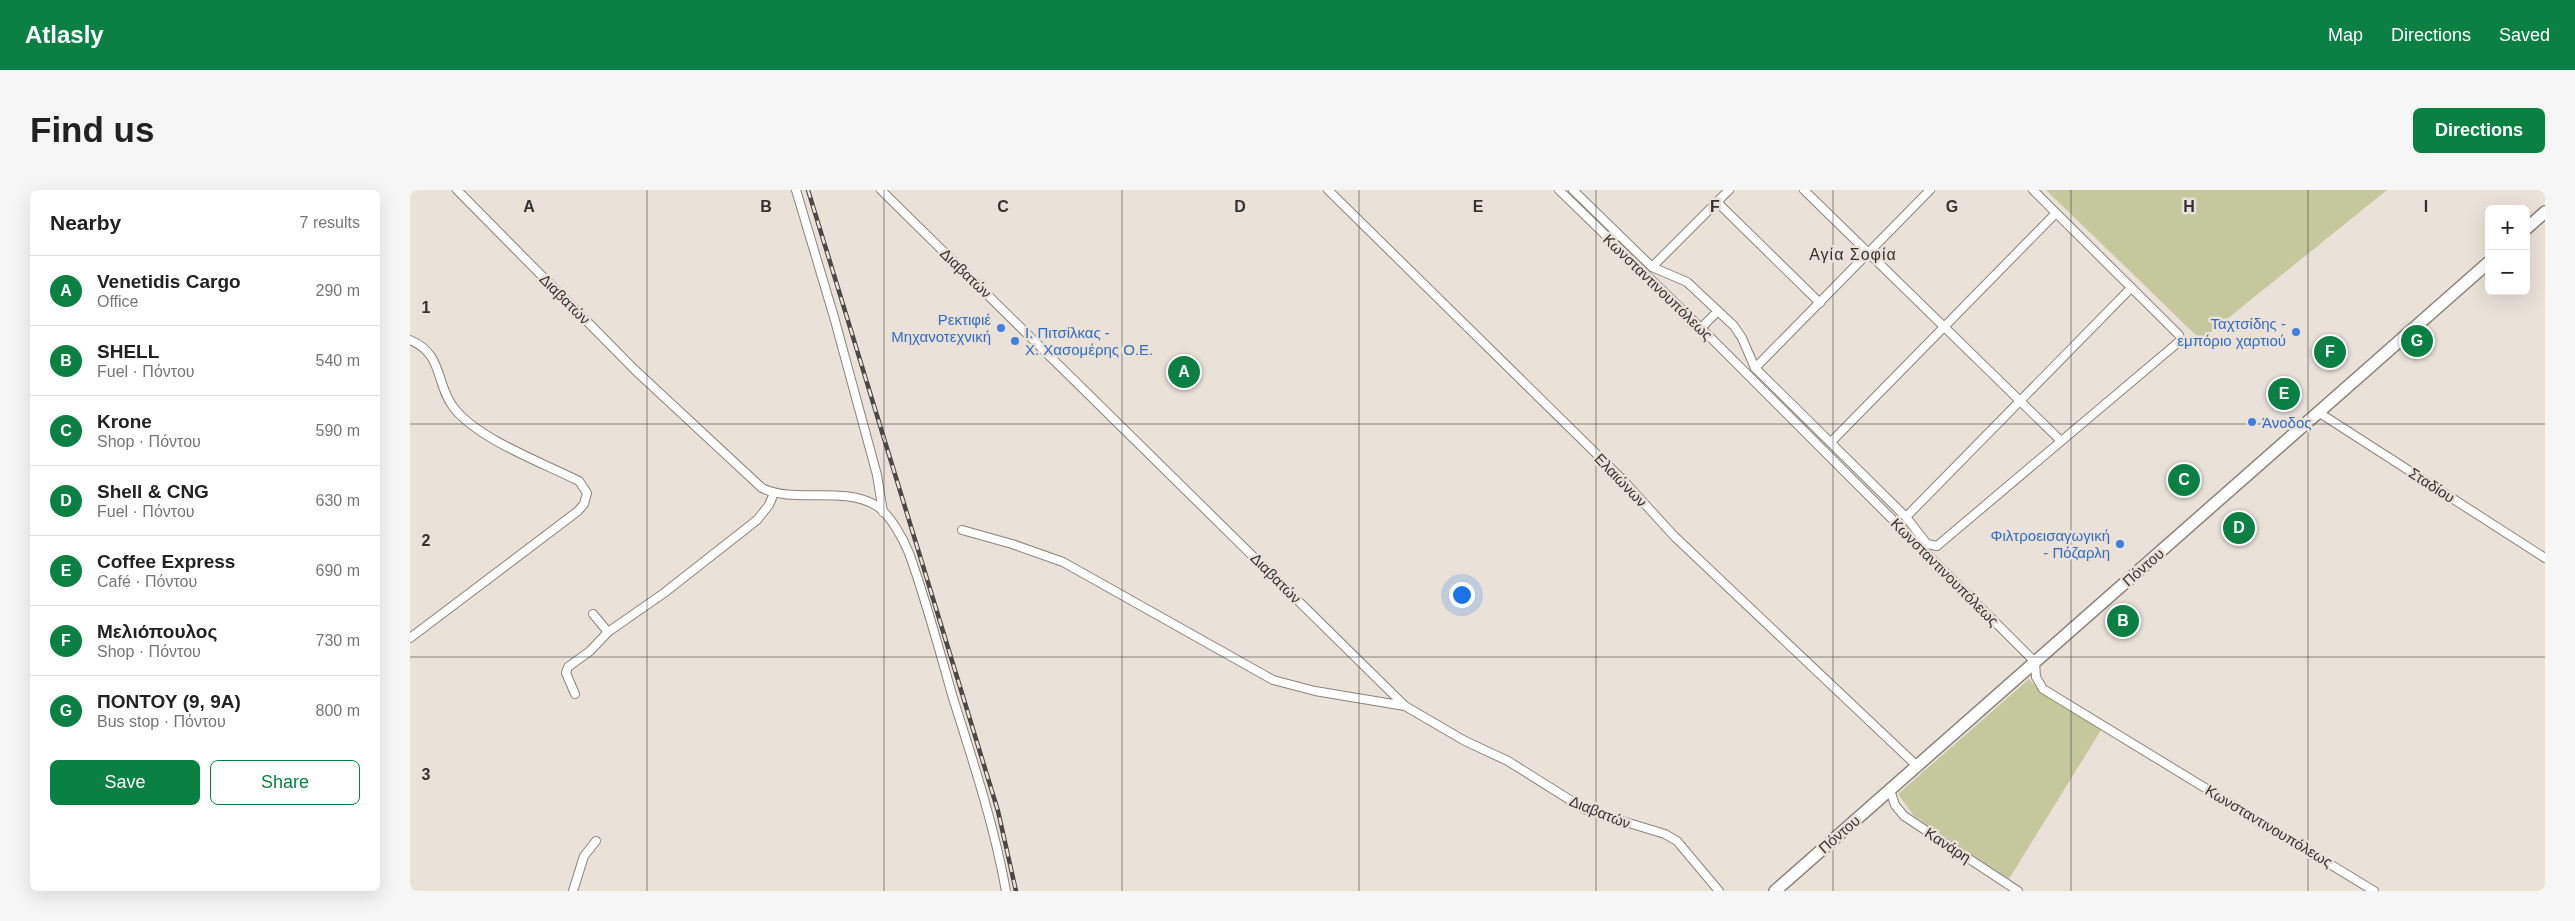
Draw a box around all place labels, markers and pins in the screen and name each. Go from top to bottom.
place label: Ρεκτιφιέ Μηχανοτεχνική [891,311,991,345]
place label: Ταχτσίδης - εμπόριο χαρτιού [2177,315,2286,349]
marker: Ρεκτιφιέ Μηχανοτεχνική [995,322,1007,334]
pin: G [2401,322,2433,360]
place label: Ι. Πιτσίλκας - Χ. Χασομέρης Ο.Ε. [1025,324,1153,358]
marker: Ταχτσίδης - εμπόριο χαρτιού [2290,326,2302,338]
pin: F [2314,333,2346,371]
marker: Ι. Πιτσίλκας - Χ. Χασομέρης Ο.Ε. [1009,335,1021,347]
pin: A [1168,353,1200,391]
pin: E [2268,375,2300,413]
place label: Άνοδος [2262,414,2312,431]
marker: Άνοδος [2246,416,2258,428]
pin: C [2168,461,2200,499]
pin: D [2223,509,2255,547]
place label: Φιλτροεισαγωγική - Πόζαρλη [1991,527,2110,561]
marker: Φιλτροεισαγωγική - Πόζαρλη [2114,538,2126,550]
pin: B [2107,602,2139,640]

